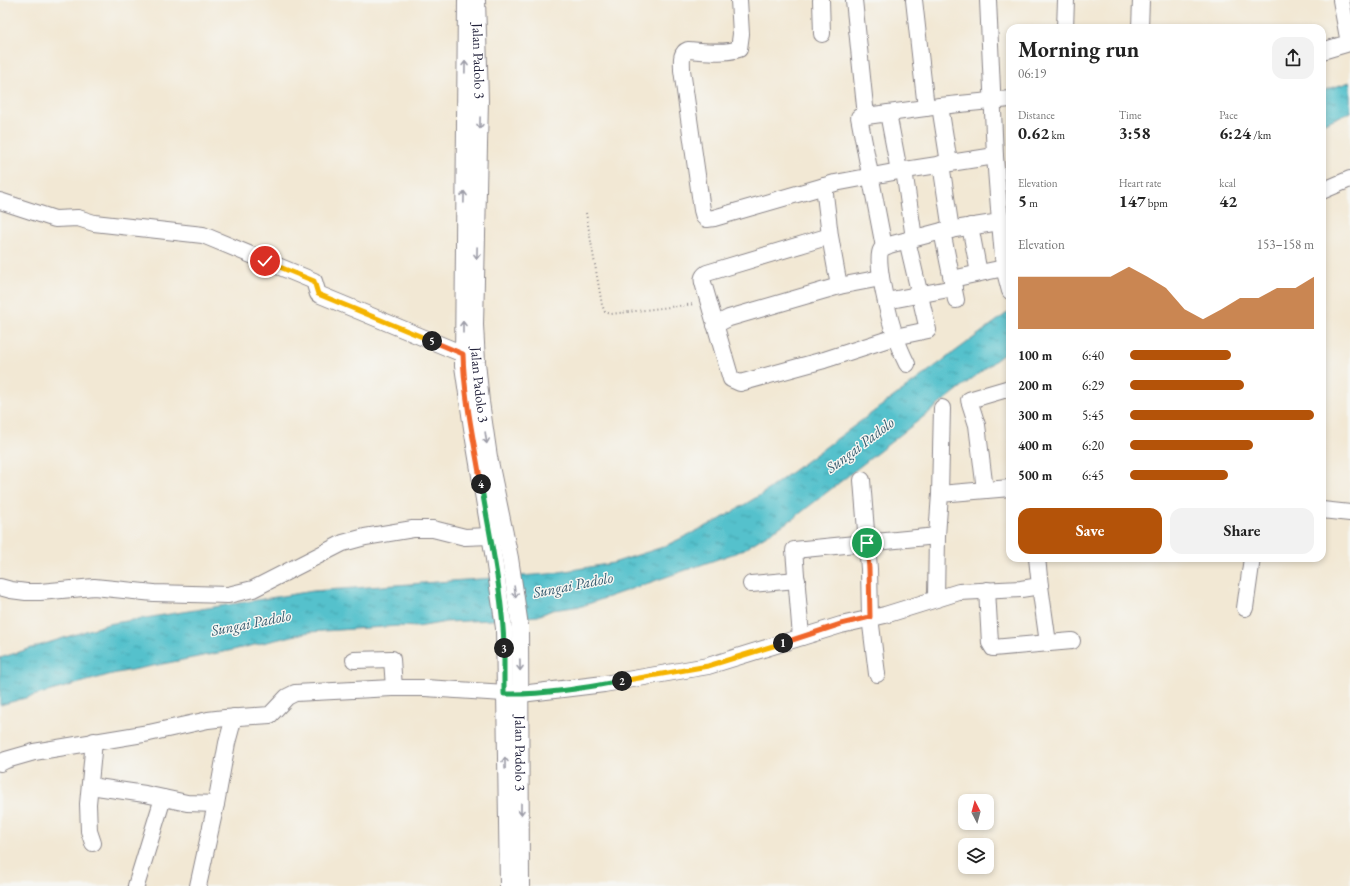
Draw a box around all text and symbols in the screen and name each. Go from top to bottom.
street label: Jalan Padolo 3 [469,22,489,99]
text: Morning run [1018,35,1139,64]
button: share [1272,37,1314,79]
one-way arrow [461,61,469,74]
text: 06:19 [1018,65,1046,82]
text: Distance [1018,108,1055,122]
text: Time [1119,108,1142,122]
text: Pace [1219,108,1238,122]
one-way arrow [476,116,484,129]
text: 0.62 [1018,122,1049,144]
text: 3:58 [1119,122,1150,144]
text: 6:24 [1219,122,1251,144]
text: km [1049,128,1065,142]
text: /km [1251,128,1271,142]
text: Elevation [1018,176,1058,190]
text: Heart rate [1119,176,1161,190]
text: kcal [1219,176,1236,190]
text: 5 [1018,190,1027,212]
text: 147 [1119,190,1146,212]
text: 42 [1219,190,1237,212]
one-way arrow [460,191,468,204]
text: m [1027,196,1038,210]
text: bpm [1146,196,1168,210]
text: Elevation [1018,236,1065,253]
text: 153–158 m [1257,236,1314,253]
pin [248,244,282,278]
one-way arrow [473,246,481,259]
icon: check [254,250,276,272]
one-way arrow [459,321,467,334]
pin: 5 [422,331,442,351]
text: 5 [429,334,435,348]
street label: Jalan Padolo 3 [467,345,493,424]
text: 100 m [1018,347,1052,364]
text: 6:40 [1082,347,1104,364]
text: 200 m [1018,377,1052,394]
text: 6:29 [1082,377,1104,394]
text: 300 m [1018,407,1052,424]
text: 5:45 [1082,407,1104,424]
water label: Sungai Padolo [821,412,898,477]
one-way arrow [482,431,490,444]
text: 400 m [1018,437,1052,454]
text: 6:20 [1082,437,1104,454]
text: 500 m [1018,467,1052,484]
text: 6:45 [1082,467,1104,484]
pin: 4 [471,474,491,494]
text: 4 [478,477,484,491]
button: Save [1018,508,1162,554]
button: Share [1170,508,1314,554]
pin [850,526,884,560]
icon: arrive [856,532,878,554]
water label: Sungai Padolo [530,567,615,602]
one-way arrow [511,585,519,598]
water label: Sungai Padolo [208,605,293,640]
pin: 1 [773,633,793,653]
text: 1 [780,636,786,650]
pin: 3 [494,638,514,658]
text: 3 [501,641,507,655]
one-way arrow [516,658,524,671]
pin: 2 [612,671,632,691]
text: 2 [619,674,625,688]
street label: Jalan Padolo 3 [511,714,530,791]
one-way arrow [502,757,509,770]
north arrow [958,794,994,830]
map controls [958,794,994,874]
one-way arrow [517,802,525,815]
button: layers [958,838,994,874]

